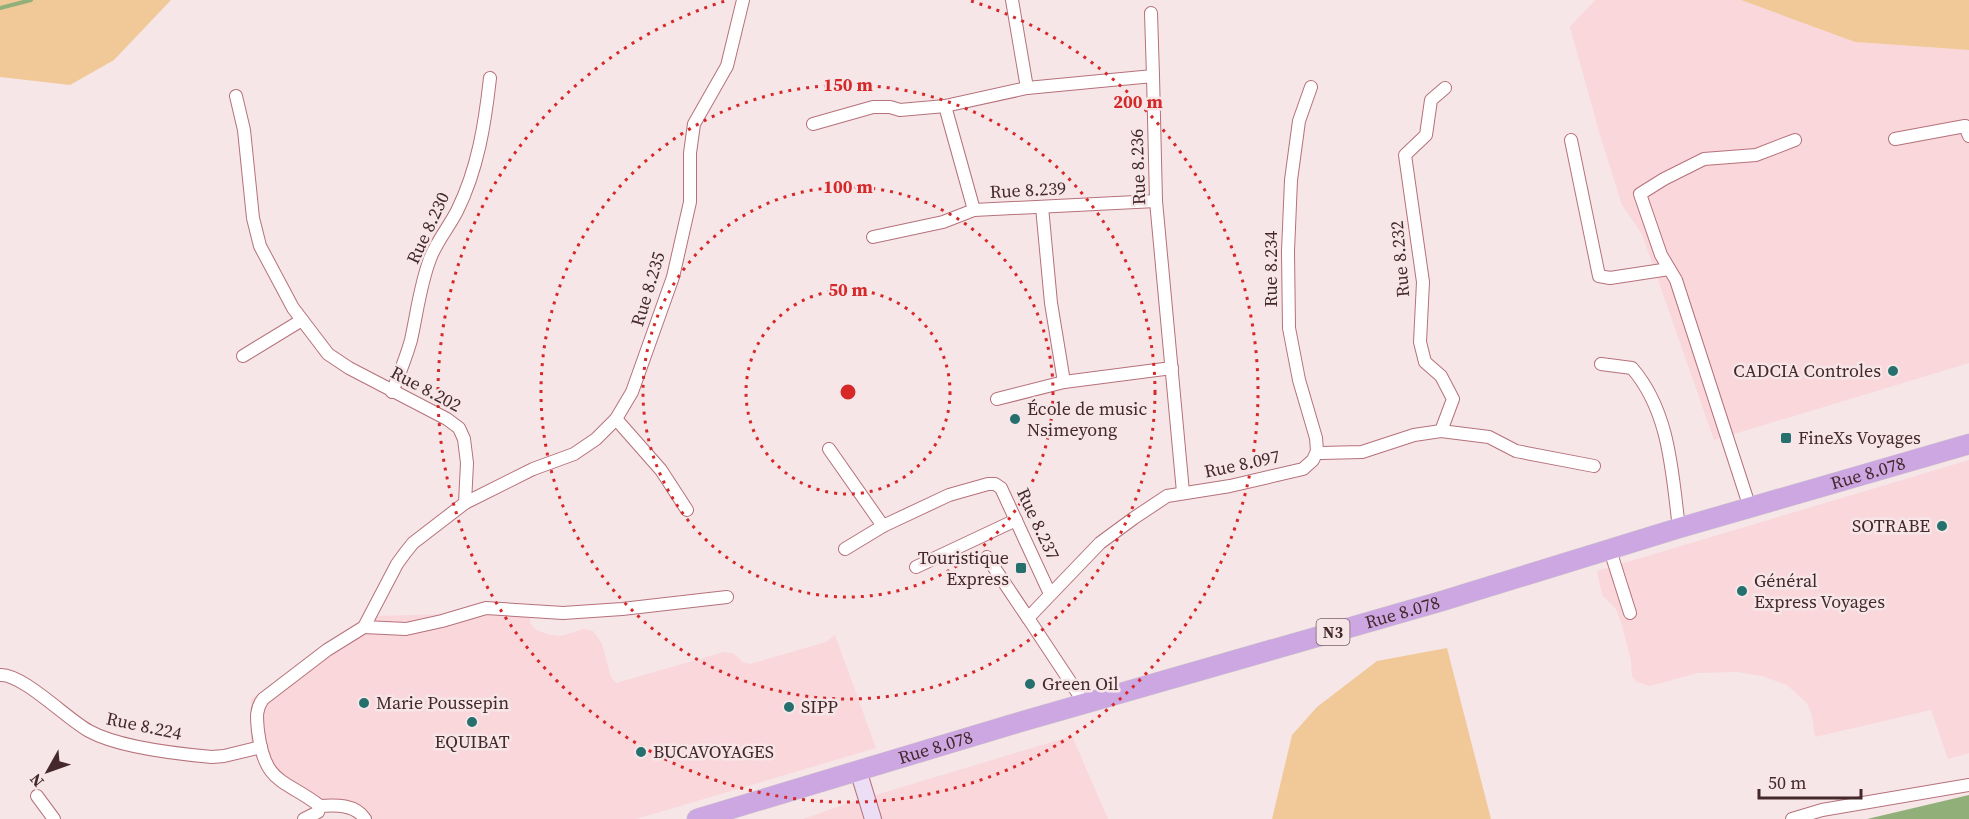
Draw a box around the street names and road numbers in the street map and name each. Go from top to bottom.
street label: Rue 8.236 [1124,128,1151,206]
street label: Rue 8.239 [989,175,1067,204]
street label: Rue 8.230 [400,188,455,268]
street label: Rue 8.232 [1384,220,1415,298]
street label: Rue 8.234 [1258,231,1283,307]
street label: Rue 8.235 [624,249,671,329]
street label: Rue 8.202 [387,360,466,418]
street label: Rue 8.097 [1202,443,1282,484]
street label: Rue 8.078 [1828,450,1908,495]
street label: Rue 8.237 [1011,484,1066,564]
street label: Rue 8.078 [1362,589,1442,634]
road number: N3 [1316,619,1350,645]
street label: Rue 8.224 [104,705,184,746]
street label: Rue 8.078 [895,724,976,770]

